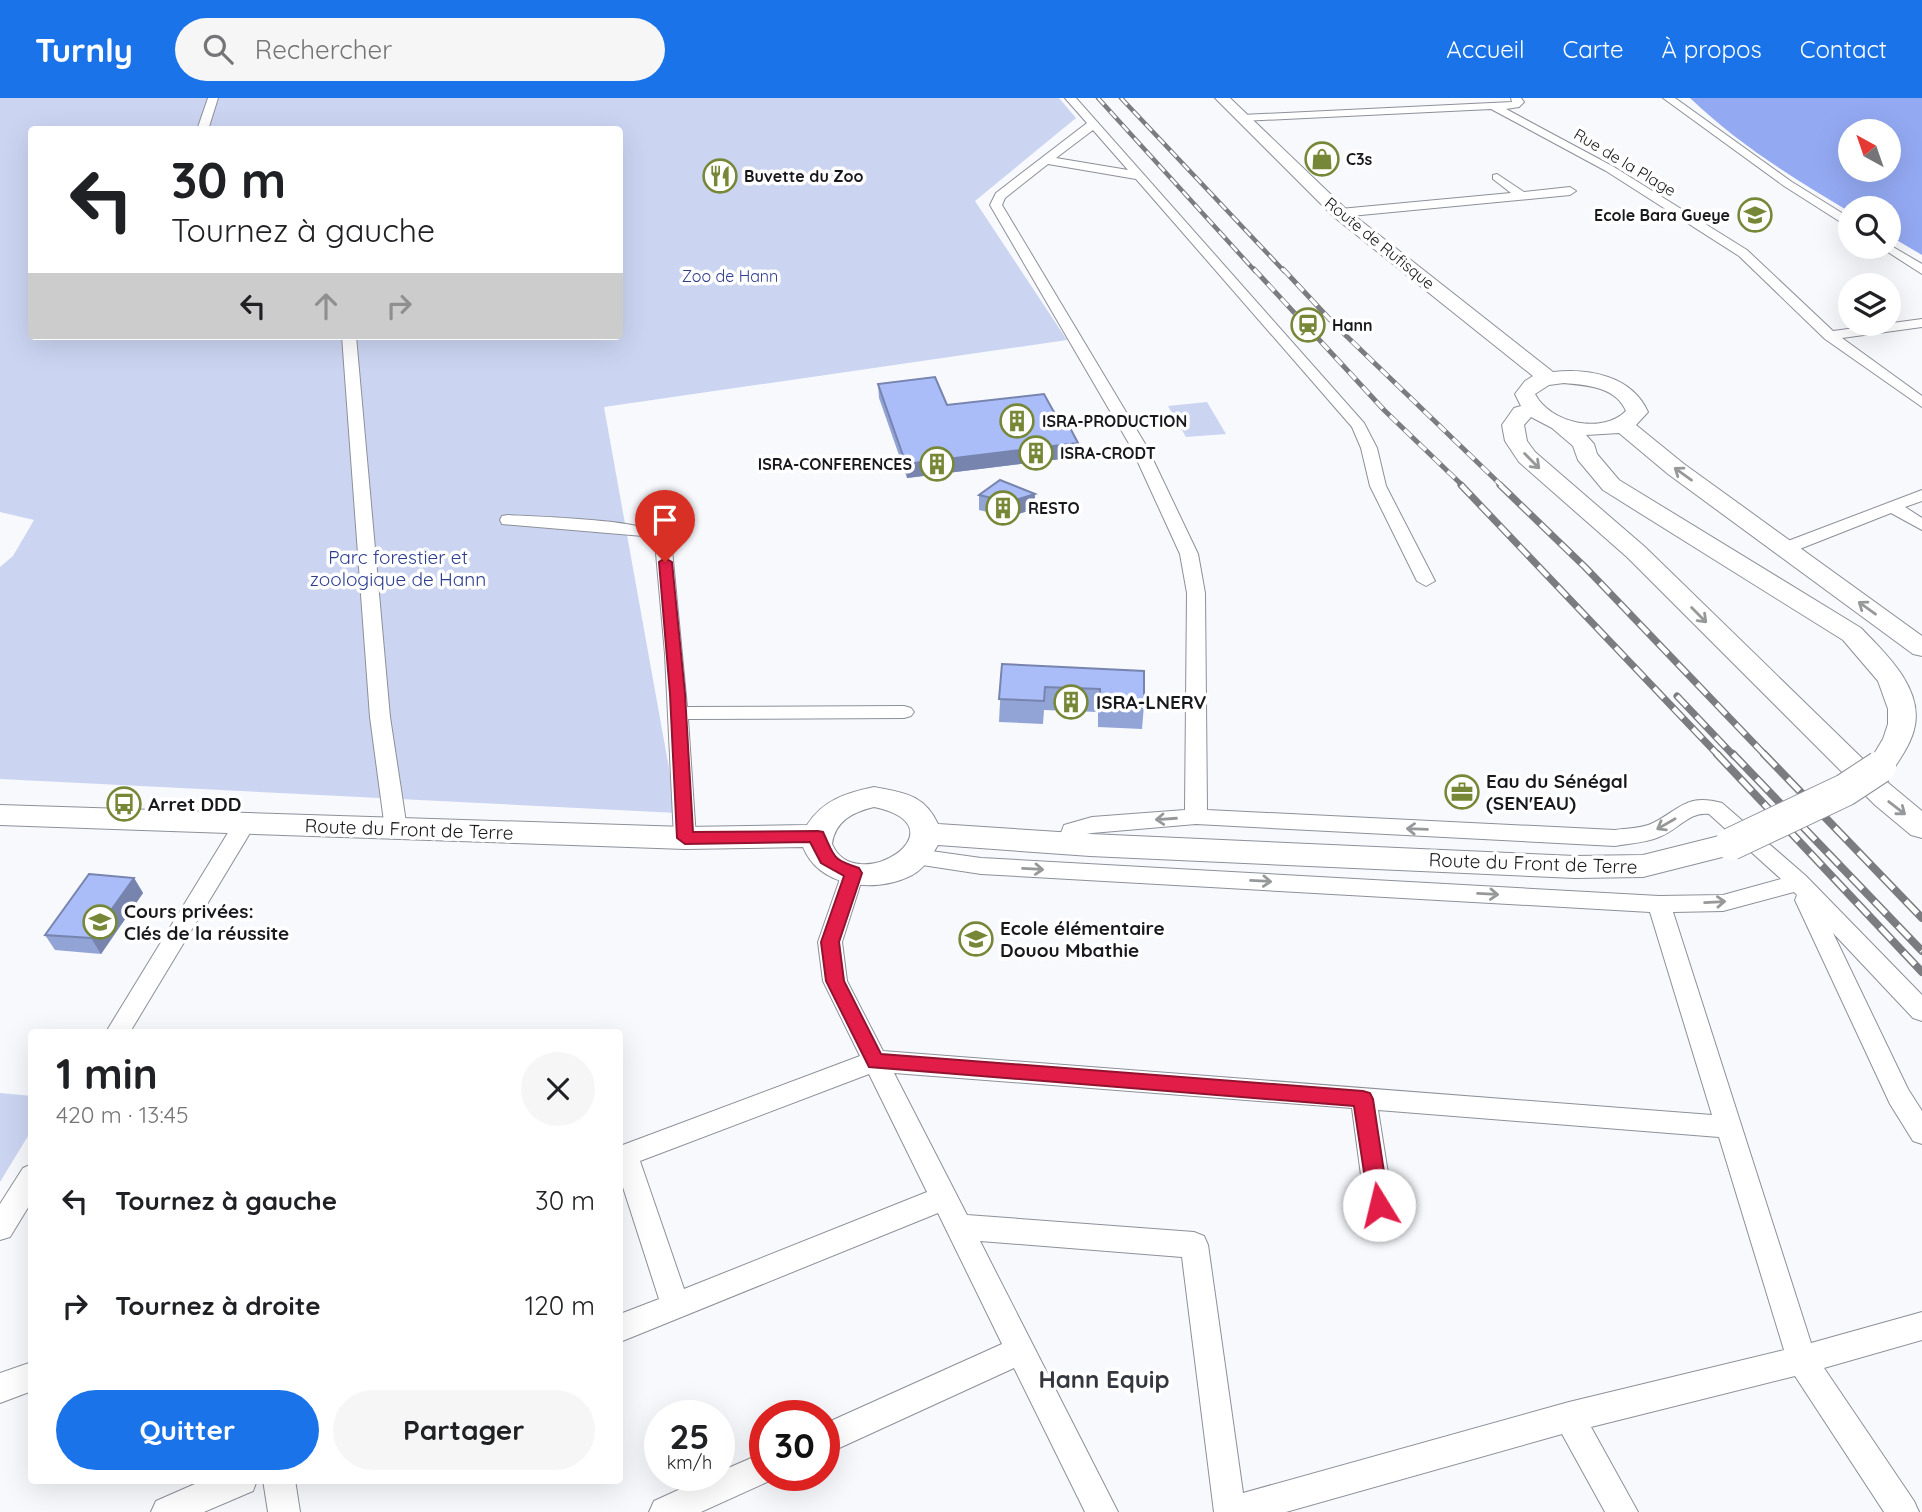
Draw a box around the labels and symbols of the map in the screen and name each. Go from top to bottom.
north arrow [1838,119,1900,182]
street label: Rue de la Plage [1570,124,1680,200]
shop icon: C3s [1303,140,1341,178]
place label: C3s [1346,149,1373,169]
restaurant icon: Buvette du Zoo [701,157,739,195]
place label: Buvette du Zoo [744,166,864,186]
street label: Route de Rufisque [1321,193,1439,293]
school or university icon: Ecole Bara Gueye [1736,196,1774,234]
place label: Ecole Bara Gueye [1594,205,1730,225]
park label: Zoo de Hann [682,266,778,286]
station icon: Hann [1289,306,1327,344]
place label: Hann [1332,315,1373,335]
building icon: ISRA-PRODUCTION [998,402,1036,440]
place label: ISRA-PRODUCTION [1042,411,1187,431]
building icon: ISRA-CRODT [1017,434,1055,472]
place label: ISRA-CRODT [1060,443,1156,463]
building icon: ISRA-CONFERENCES [918,445,956,483]
one-way arrow [1524,452,1541,469]
place label: ISRA-CONFERENCES [758,454,912,474]
one-way arrow [1674,467,1693,481]
building icon: RESTO [984,489,1022,527]
pin [635,490,695,562]
place label: RESTO [1028,498,1080,518]
park label: Parc forestier et zoologique de Hann [310,545,486,591]
one-way arrow [1858,600,1877,615]
one-way arrow [1690,606,1707,623]
building icon: ISRA-LNERV [1052,683,1090,721]
place label: ISRA-LNERV [1096,690,1207,714]
place label: Eau du Sénégal (SEN'EAU) [1486,769,1628,815]
office icon: Eau du Sénégal (SEN'EAU) [1443,773,1481,811]
bus stop icon: Arret DDD [105,785,143,823]
place label: Arret DDD [148,792,241,816]
one-way arrow [1888,800,1906,815]
street label: Route du Front de Terre [304,813,514,845]
one-way arrow [1155,813,1178,826]
one-way arrow [1657,817,1677,831]
one-way arrow [1406,823,1429,836]
street label: Route du Front de Terre [1428,847,1638,879]
one-way arrow [1022,862,1045,875]
one-way arrow [1249,875,1272,888]
one-way arrow [1476,888,1498,901]
one-way arrow [1703,896,1726,909]
place label: Cours privées: Clés de la réussite [124,899,289,945]
school or university icon: Cours privées: Clés de la réussite [81,903,119,941]
place label: Ecole élémentaire Douou Mbathie [1000,916,1165,962]
school or university icon: Ecole élémentaire Douou Mbathie [957,920,995,958]
position arrow [1342,1168,1416,1242]
district label: Hann Equip [1038,1364,1170,1394]
speed limit sign: 30 [749,1400,840,1491]

